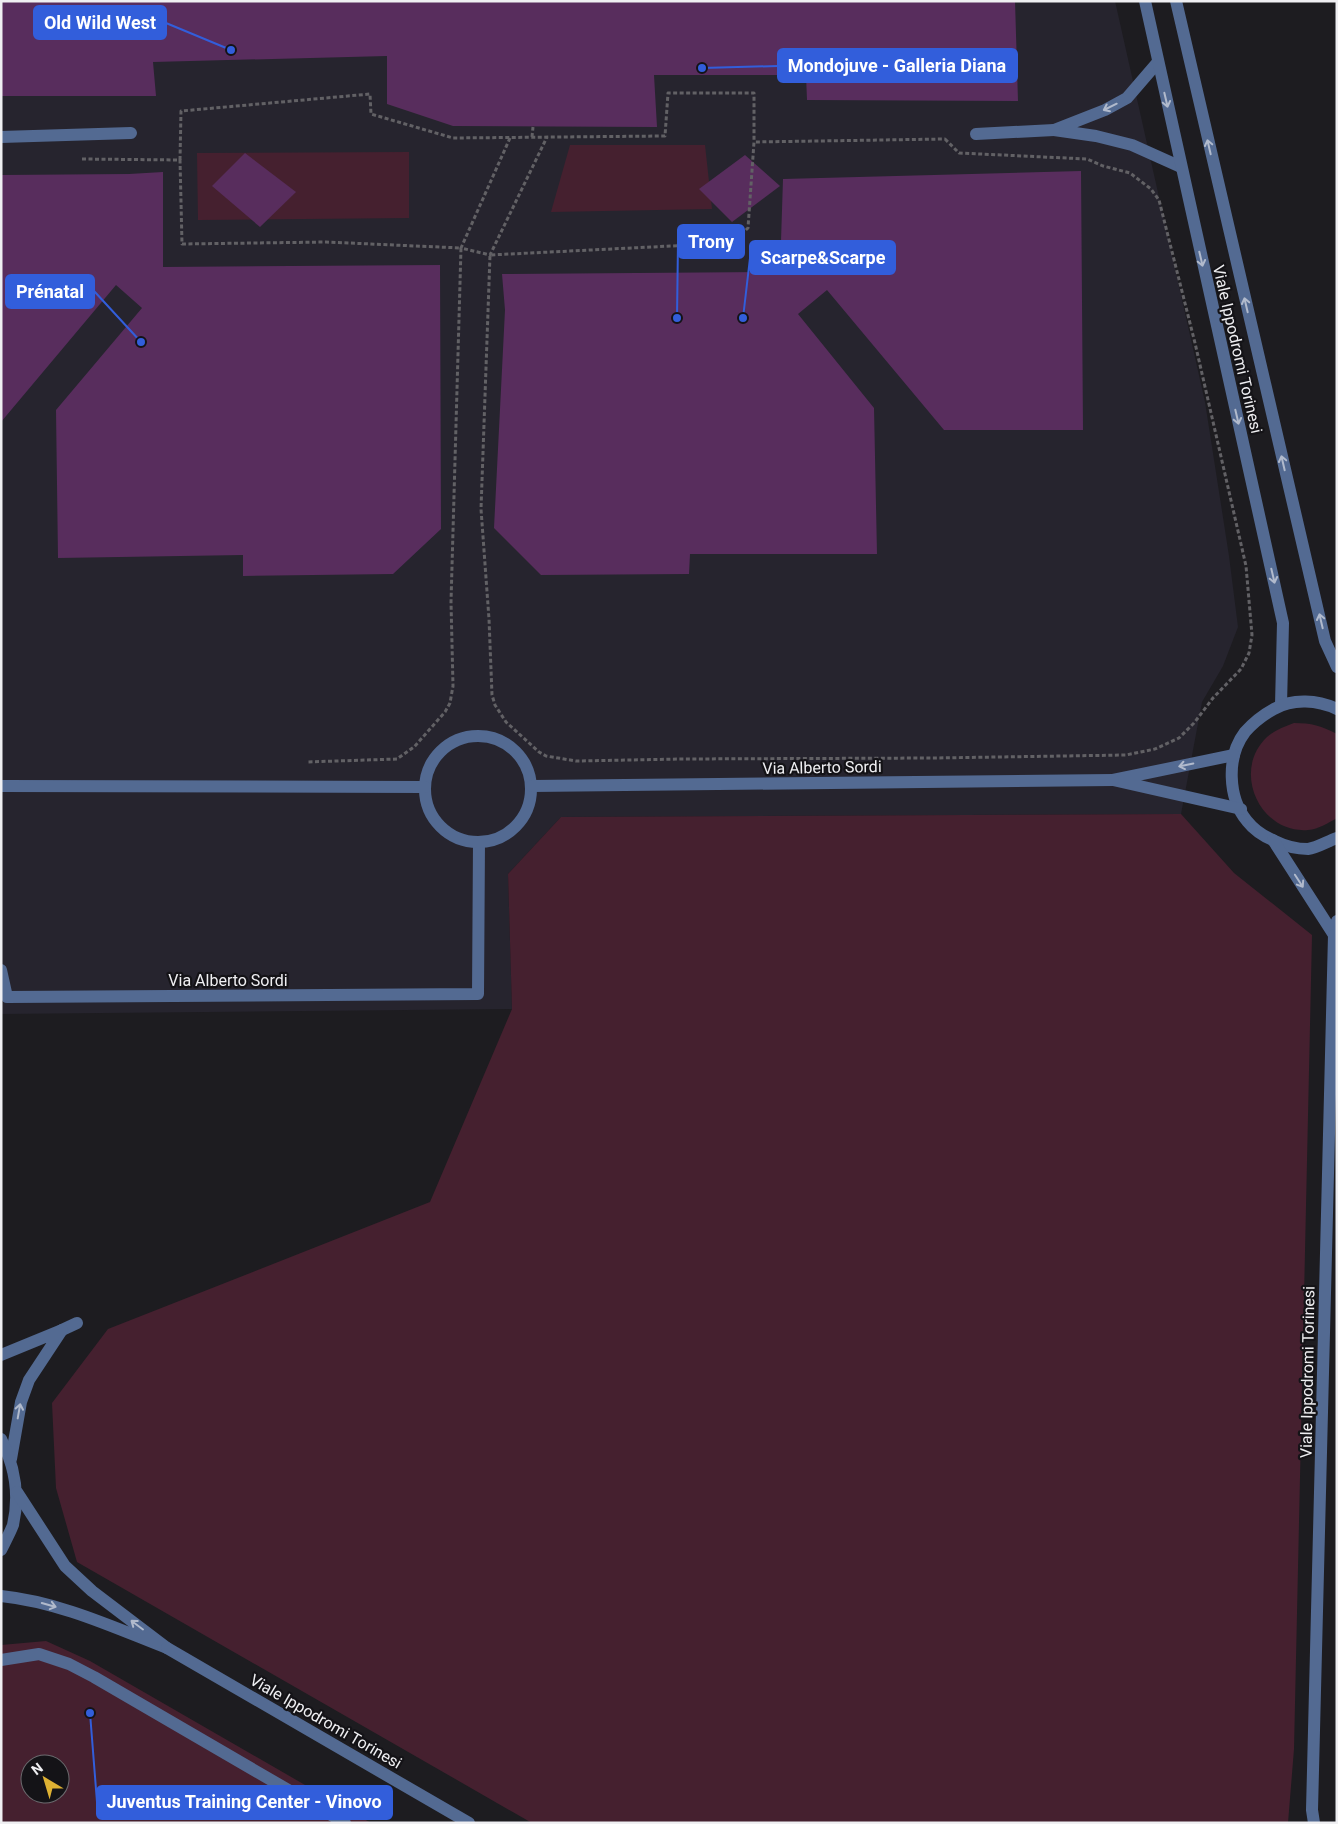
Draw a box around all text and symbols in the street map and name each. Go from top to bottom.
callout: Old Wild West [34,6,166,39]
text: Old Wild West [44,12,156,33]
callout: Mondojuve - Galleria Diana [778,49,1017,82]
text: Mondojuve - Galleria Diana [788,55,1006,76]
one-way arrow [1162,92,1171,108]
one-way arrow [1103,103,1118,112]
one-way arrow [1204,139,1213,155]
callout: Trony [678,225,744,258]
text: Trony [688,231,735,252]
callout: Scarpe&Scarpe [750,241,895,274]
text: Scarpe&Scarpe [761,247,886,268]
one-way arrow [1197,250,1206,266]
street label: Viale Ippodromi Torinesi [1209,263,1266,435]
callout: Prénatal [6,275,94,308]
text: Prénatal [16,281,84,302]
one-way arrow [1241,297,1250,313]
one-way arrow [1233,409,1242,425]
one-way arrow [1278,456,1287,472]
one-way arrow [1269,567,1278,583]
one-way arrow [1316,614,1325,630]
street label: Via Alberto Sordi [762,757,882,778]
one-way arrow [1179,761,1195,770]
one-way arrow [1294,874,1305,888]
street label: Via Alberto Sordi [168,971,288,990]
street label: Viale Ippodromi Torinesi [1296,1286,1319,1458]
one-way arrow [15,1403,25,1419]
one-way arrow [41,1601,57,1610]
one-way arrow [130,1620,144,1630]
street label: Viale Ippodromi Torinesi [246,1670,405,1773]
north arrow [20,1754,70,1804]
text: N [28,1759,46,1778]
callout: Juventus Training Center - Vinovo [97,1786,392,1819]
text: Juventus Training Center - Vinovo [106,1791,382,1812]

